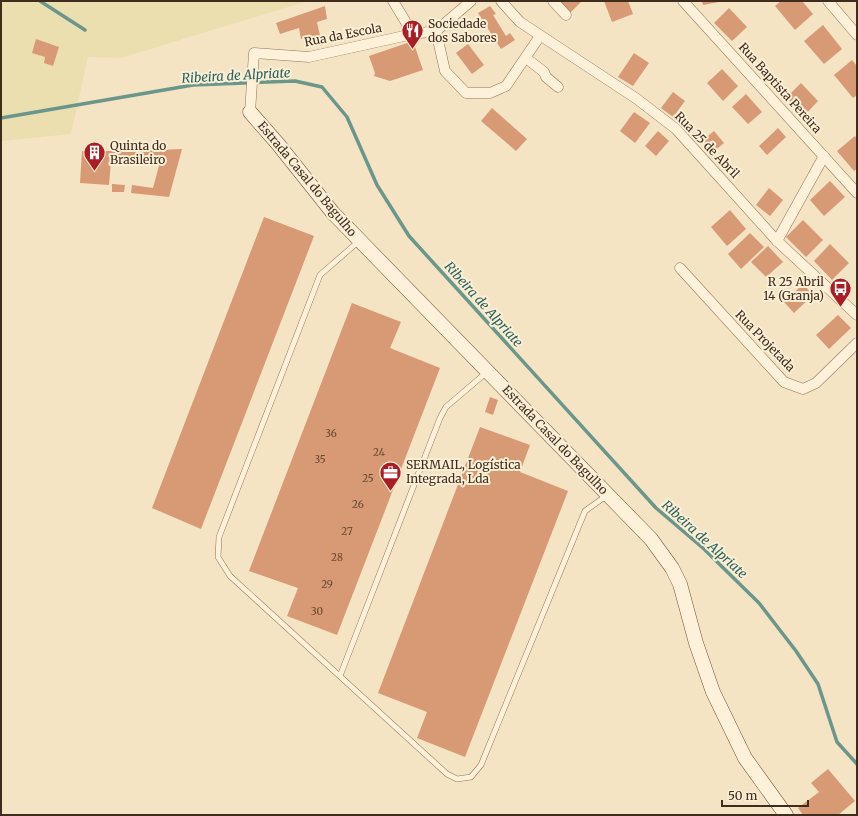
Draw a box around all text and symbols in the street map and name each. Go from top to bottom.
place label: Sociedade dos Sabores [428,16,497,45]
restaurant icon: Sociedade dos Sabores [400,18,426,51]
street label: Rua da Escola [303,20,383,49]
street label: Rua Baptista Pereira [736,39,825,136]
water label: Ribeira de Alpriate [181,64,291,87]
street label: Rua 25 de Abril [672,108,743,181]
street label: Estrada Casal do Bagulho [255,118,360,239]
place label: Quinta do Brasileiro [110,138,166,167]
building icon: Quinta do Brasileiro [82,140,108,173]
water label: Ribeira de Alpriate [441,258,527,351]
place label: R 25 Abril 14 (Granja) [763,274,824,303]
bus stop icon: R 25 Abril 14 (Granja) [827,276,853,309]
street label: Rua Projetada [732,307,799,375]
street label: Estrada Casal do Bagulho [499,382,611,497]
house number: 36 [325,427,337,440]
house number: 24 [373,446,385,459]
house number: 35 [314,453,326,466]
place label: SERMAIL, Logística Integrada, Lda [406,457,521,486]
office icon: SERMAIL, Logística Integrada, Lda [378,459,404,492]
house number: 25 [362,472,374,485]
water label: Ribeira de Alpriate [658,497,751,582]
house number: 26 [352,498,364,511]
house number: 27 [341,525,353,538]
house number: 28 [331,551,343,564]
house number: 29 [321,578,333,591]
house number: 30 [311,605,323,618]
scale bar [722,782,808,808]
text: 50 m [728,788,757,803]

